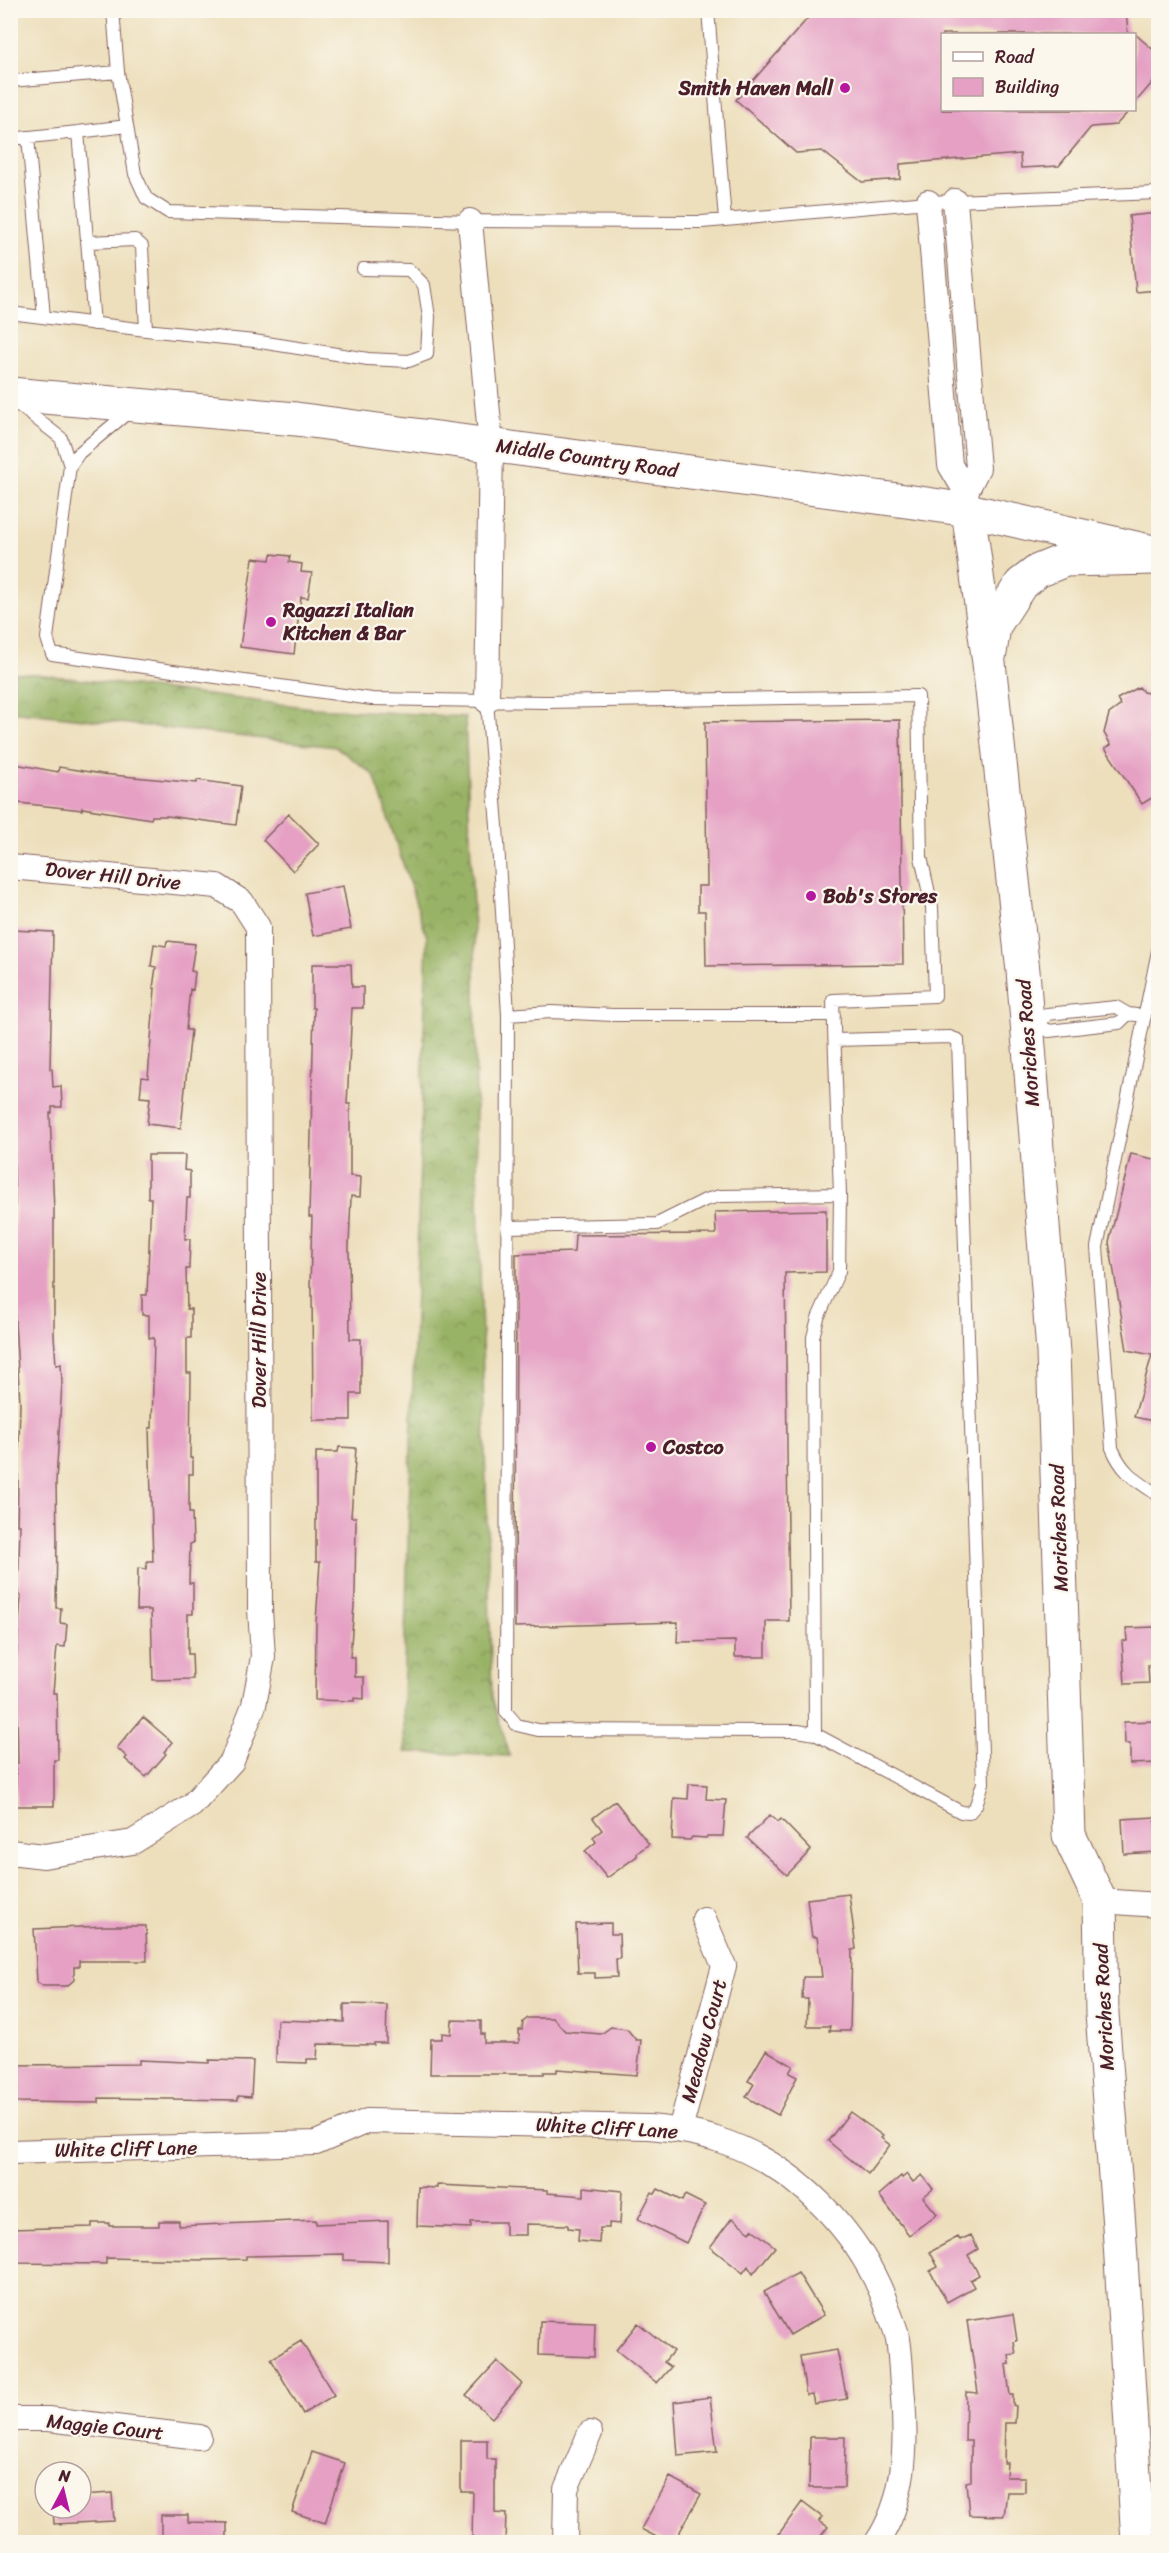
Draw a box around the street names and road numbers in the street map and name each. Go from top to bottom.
street label: Middle Country Road [494,428,682,488]
street label: Dover Hill Drive [43,851,183,901]
street label: Moriches Road [1006,977,1050,1108]
street label: Dover Hill Drive [242,1272,277,1408]
street label: Moriches Road [1039,1462,1079,1592]
street label: Moriches Road [1083,1941,1125,2072]
street label: Meadow Court [671,1975,737,2107]
street label: White Cliff Lane [535,2107,679,2149]
street label: White Cliff Lane [54,2130,198,2168]
street label: Maggie Court [45,2403,165,2451]

